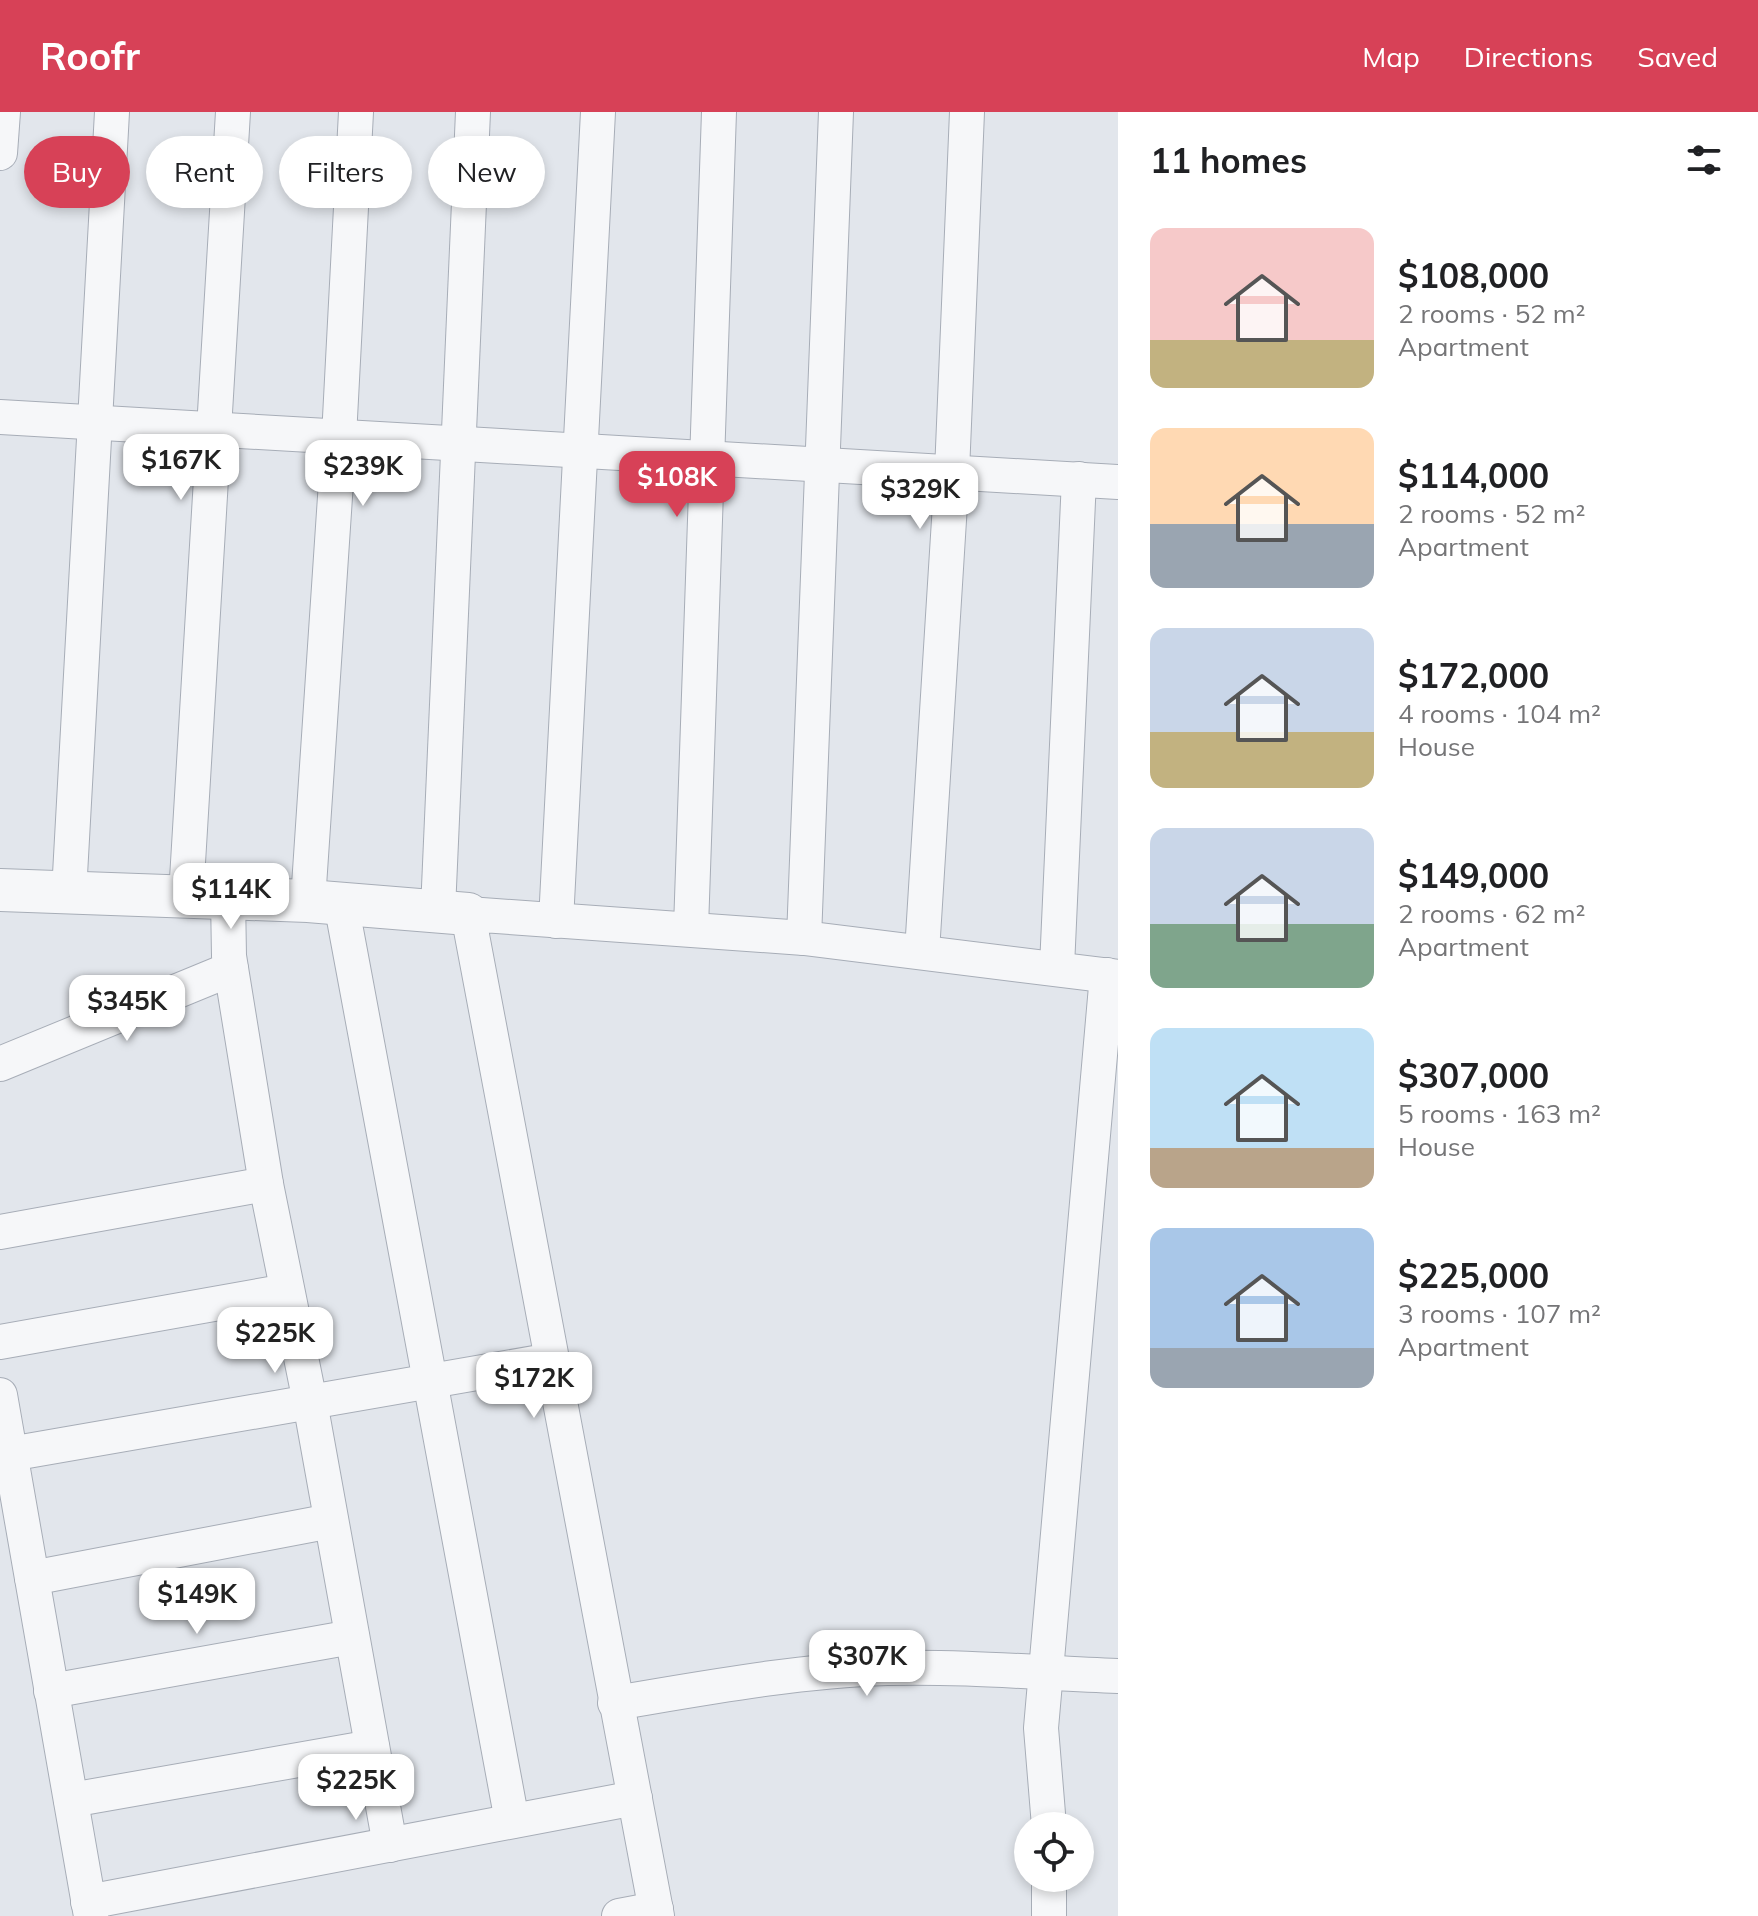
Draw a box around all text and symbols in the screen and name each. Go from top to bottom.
text: Roofr [40,32,140,80]
text: Map [1362,39,1420,74]
text: Directions [1464,39,1593,74]
text: Saved [1637,39,1718,74]
chip: Buy [24,136,130,208]
chip: Rent [146,136,263,208]
chip: Filters [279,136,412,208]
chip: New [428,136,545,208]
icon: filters [1682,138,1726,182]
text: 11 homes [1150,139,1307,182]
text: $108,000 [1398,254,1549,297]
icon: home [1214,260,1310,356]
text: 2 rooms · 52 m² [1398,297,1585,330]
text: Apartment [1398,330,1529,363]
pin: $167K [125,434,237,502]
pin: $239K [307,440,419,508]
text: $167K [141,443,221,476]
text: $239K [323,449,403,482]
pin: $108K [621,451,733,519]
text: $114,000 [1398,454,1549,497]
text: $108K [637,460,717,493]
icon: home [1214,460,1310,556]
pin: $329K [864,463,976,531]
text: $329K [880,472,960,505]
text: 2 rooms · 52 m² [1398,497,1585,530]
text: Apartment [1398,530,1529,563]
text: $172,000 [1398,654,1549,697]
icon: home [1214,660,1310,756]
text: 4 rooms · 104 m² [1398,697,1601,730]
text: House [1398,730,1475,763]
text: $149,000 [1398,854,1549,897]
icon: home [1214,860,1310,956]
pin: $114K [175,863,287,931]
text: $114K [191,872,271,905]
text: 2 rooms · 62 m² [1398,897,1585,930]
text: Apartment [1398,930,1529,963]
pin: $345K [71,975,183,1043]
text: $345K [87,984,167,1017]
text: $307,000 [1398,1054,1549,1097]
icon: home [1214,1060,1310,1156]
text: 5 rooms · 163 m² [1398,1097,1601,1130]
text: House [1398,1130,1475,1163]
text: $225,000 [1398,1254,1549,1297]
icon: home [1214,1260,1310,1356]
text: 3 rooms · 107 m² [1398,1297,1601,1330]
pin: $225K [219,1307,331,1375]
text: $225K [235,1316,315,1349]
text: Apartment [1398,1330,1529,1363]
pin: $172K [478,1352,590,1420]
text: $172K [494,1361,574,1394]
pin: $149K [141,1568,253,1636]
text: $149K [157,1577,237,1610]
pin: $307K [811,1630,923,1698]
text: $307K [827,1639,907,1672]
pin: $225K [300,1754,412,1822]
text: $225K [316,1763,396,1796]
map controls [1014,1812,1094,1892]
button: locate [1014,1812,1094,1892]

